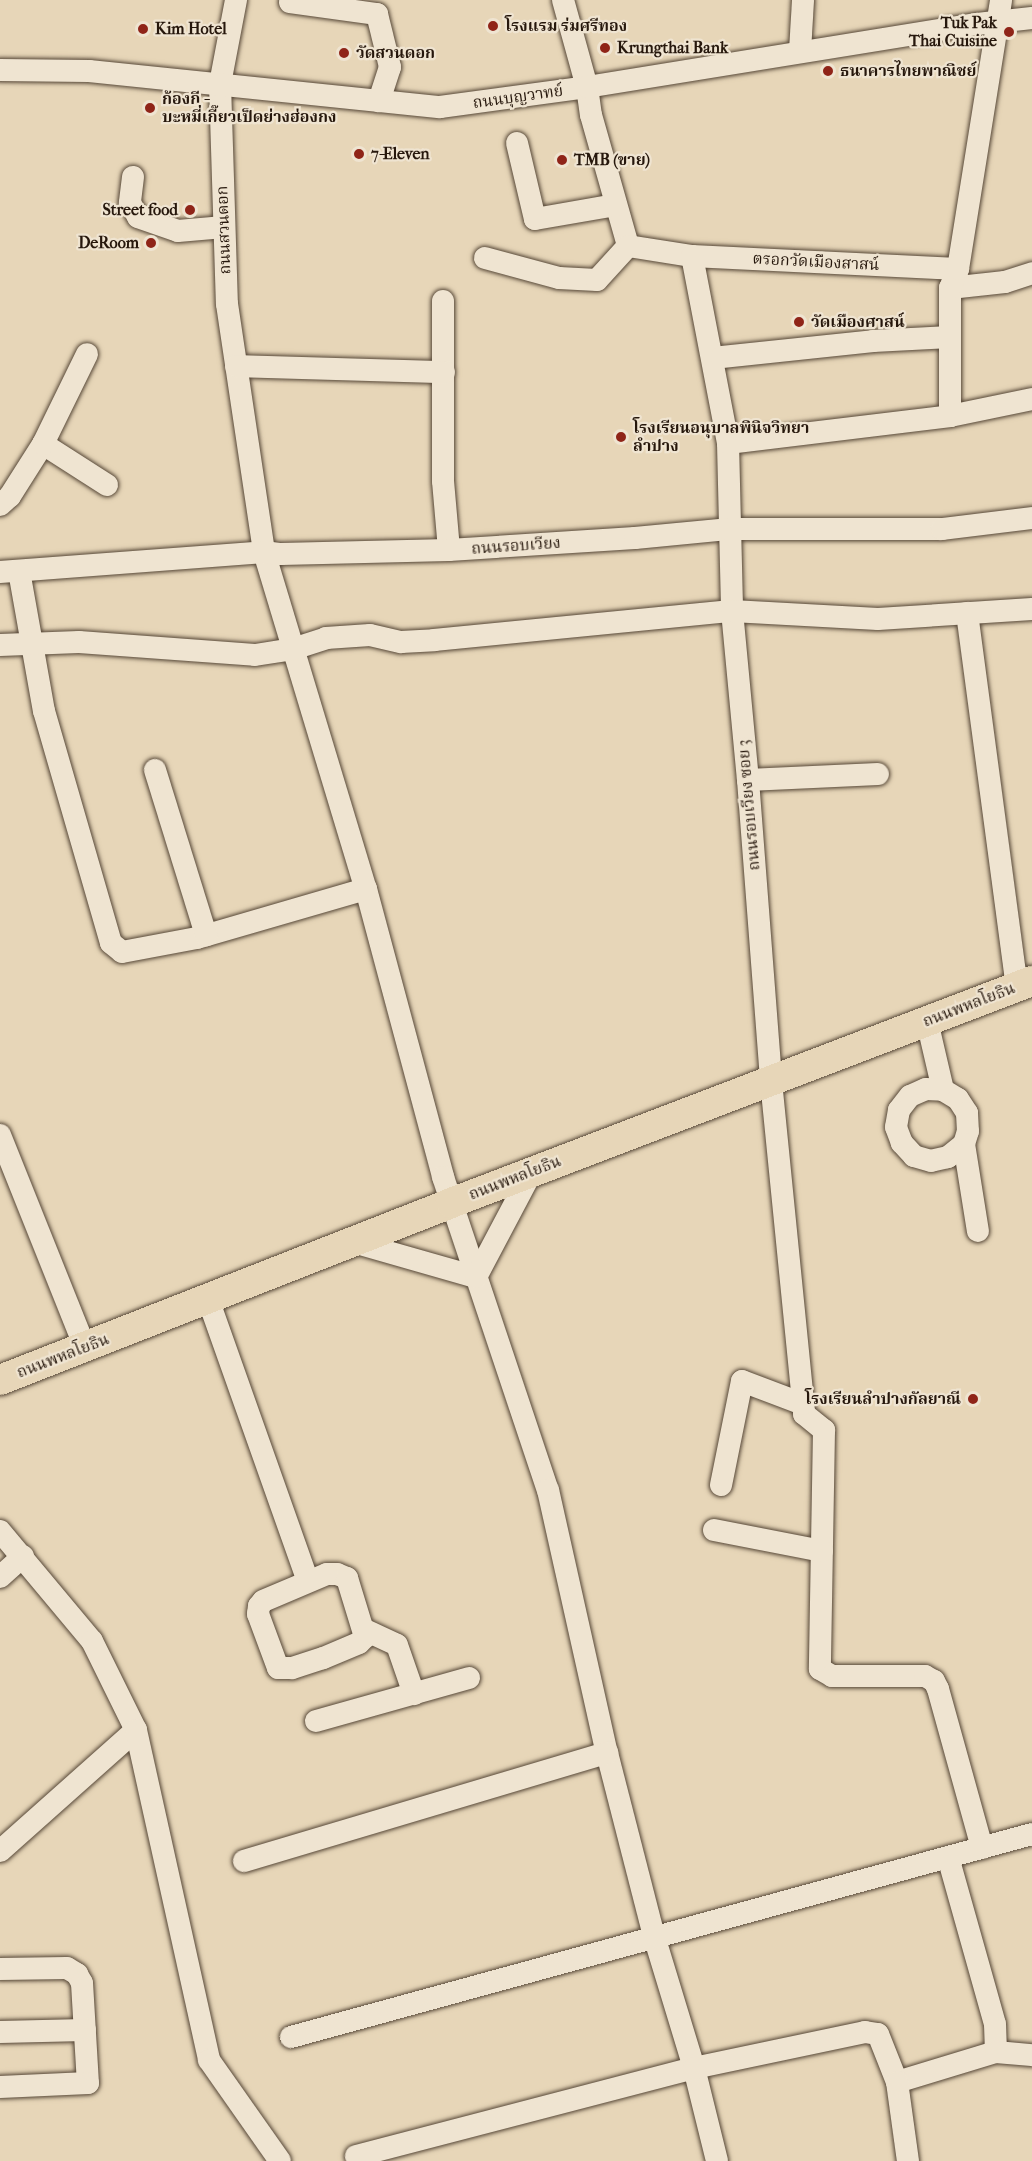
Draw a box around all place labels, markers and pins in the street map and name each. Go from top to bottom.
place label: Tuk Pak Thai Cuisine [909,13,997,51]
place label: โรงแรม ร่มศรีทอง [505,16,627,36]
place label: Kim Hotel [155,19,227,39]
marker: โรงแรม ร่มศรีทอง [486,19,500,33]
marker: Kim Hotel [136,22,150,36]
marker: Tuk Pak Thai Cuisine [1002,25,1016,39]
place label: Krungthai Bank [617,38,728,58]
marker: Krungthai Bank [598,41,612,55]
place label: วัดสวนดอก [356,43,435,63]
marker: วัดสวนดอก [337,46,351,60]
place label: ธนาคารไทยพาณิชย์ [840,61,976,81]
marker: ธนาคารไทยพาณิชย์ [821,64,835,78]
place label: ก้องกี - บะหมี่เกี๊ยวเป็ดย่างฮ่องกง [162,89,336,127]
marker: ก้องกี - บะหมี่เกี๊ยวเป็ดย่างฮ่องกง [143,101,157,115]
place label: 7-Eleven [371,144,430,164]
marker: 7-Eleven [352,147,366,161]
place label: TMB (ขาย) [574,150,650,170]
marker: TMB (ขาย) [555,153,569,167]
place label: Street food [102,200,178,220]
marker: Street food [183,203,197,217]
place label: DeRoom [78,233,139,253]
marker: DeRoom [144,236,158,250]
place label: วัดเมืองศาสน์ [811,312,905,332]
marker: วัดเมืองศาสน์ [792,315,806,329]
place label: โรงเรียนอนุบาลพินิจวิทยา ลำปาง [633,418,809,456]
marker: โรงเรียนอนุบาลพินิจวิทยา ลำปาง [614,430,628,444]
place label: โรงเรียนลำปางกัลยาณี [805,1389,961,1409]
marker: โรงเรียนลำปางกัลยาณี [966,1392,980,1406]

